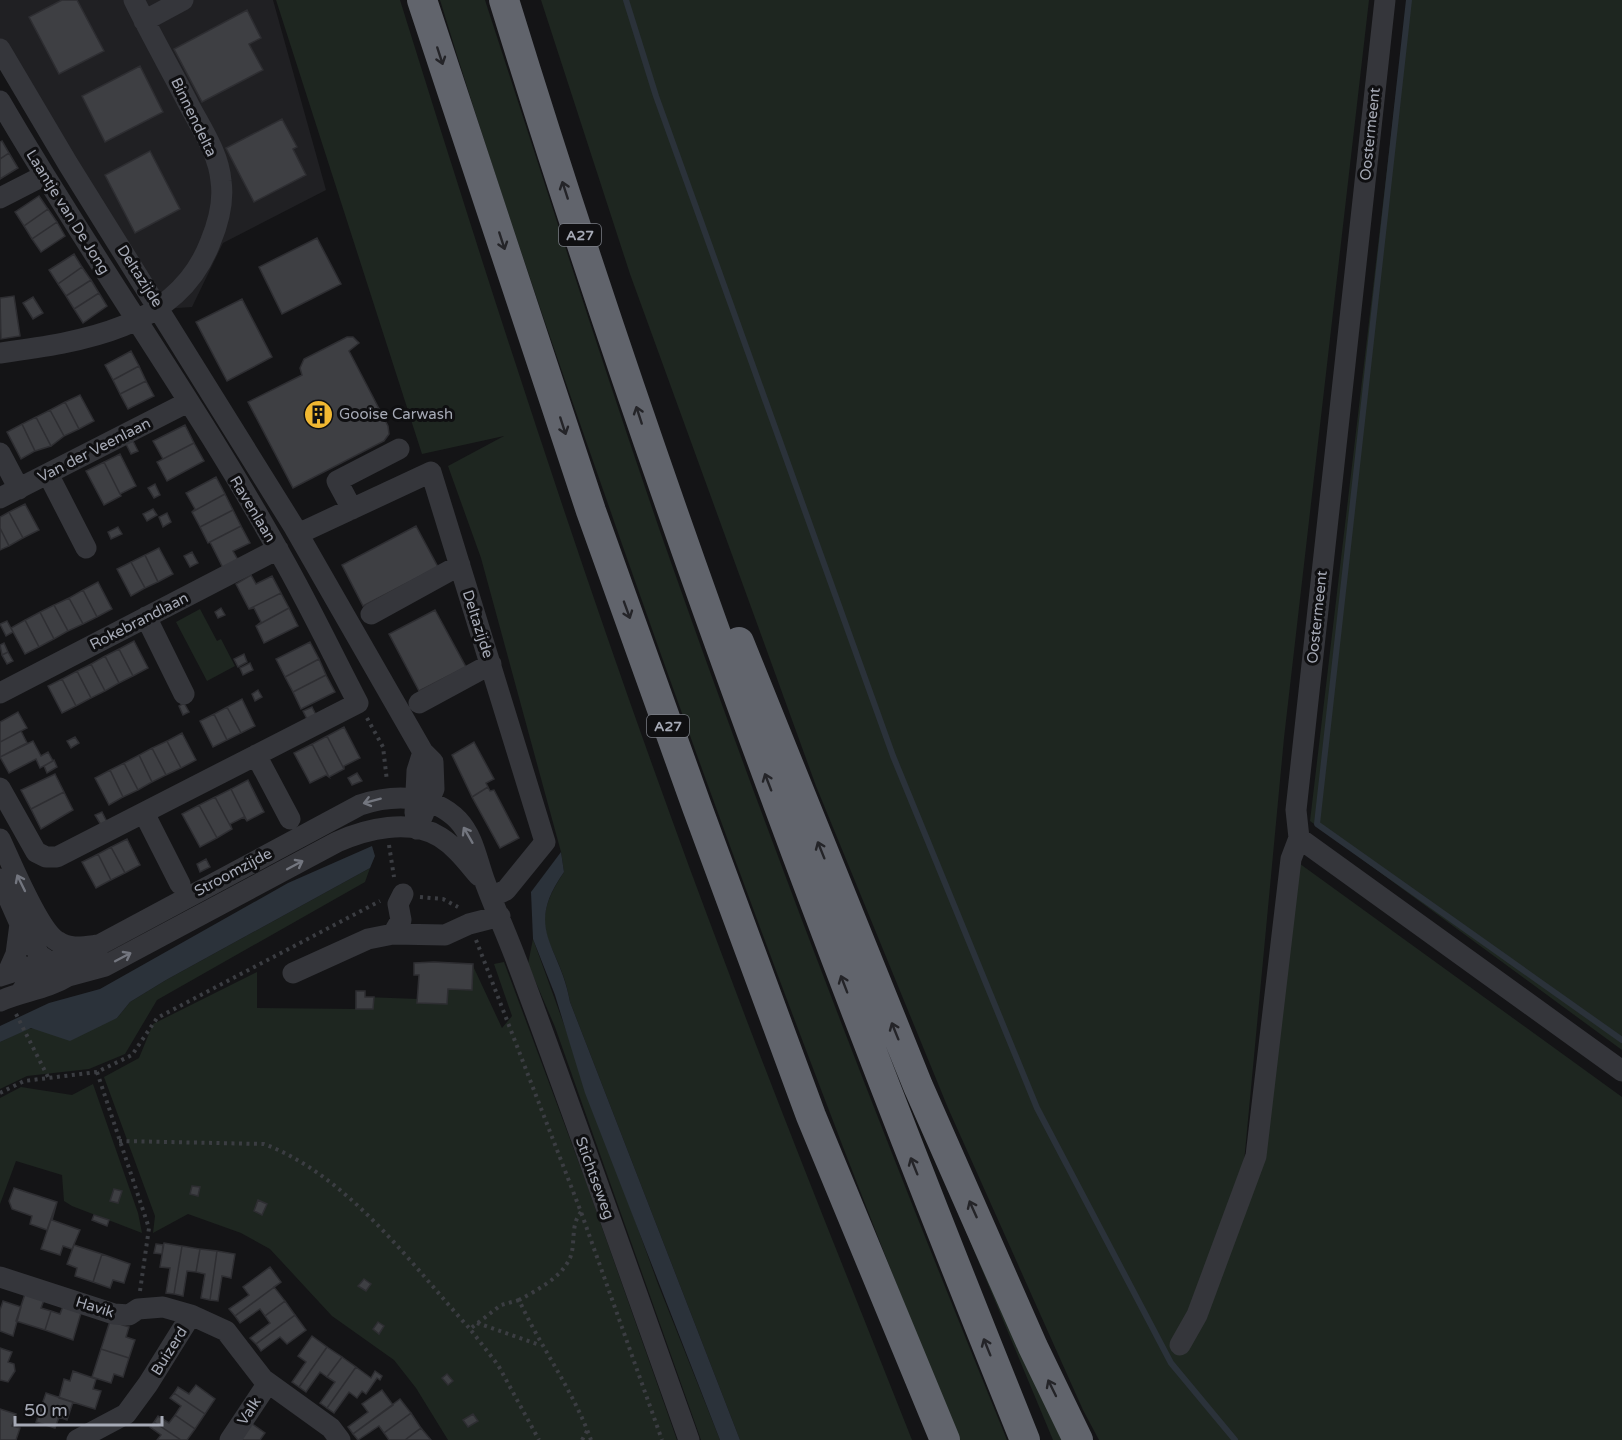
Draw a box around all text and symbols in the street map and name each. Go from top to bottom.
one-way arrow [436,46,447,65]
street label: Binnendelta [167,75,221,159]
street label: Oostermeent [1356,86,1384,181]
street label: Laantje van De Jong [22,146,114,278]
one-way arrow [559,181,570,200]
road number: A27 [559,224,601,246]
one-way arrow [497,231,508,250]
street label: Deltazijde [113,242,167,310]
building icon: Gooise Carwash [302,398,334,430]
place label: Gooise Carwash [339,405,453,423]
one-way arrow [633,406,644,425]
street label: Van der Veenlaan [35,414,153,486]
one-way arrow [558,416,569,435]
street label: Ravenlaan [226,473,280,545]
street label: Oostermeent [1303,569,1331,664]
street label: Rokebrandlaan [87,588,191,654]
street label: Deltazijde [459,588,497,660]
one-way arrow [622,600,633,619]
road number: A27 [647,715,689,737]
one-way arrow [762,773,773,792]
one-way arrow [363,796,382,808]
one-way arrow [462,827,474,844]
one-way arrow [815,842,826,860]
street label: Stroomzijde [191,844,275,900]
one-way arrow [285,859,303,870]
one-way arrow [15,874,27,892]
one-way arrow [114,951,131,963]
one-way arrow [838,975,849,994]
one-way arrow [889,1022,900,1040]
street label: Stichtseweg [572,1134,618,1222]
one-way arrow [908,1157,919,1176]
one-way arrow [967,1201,978,1219]
street label: Havik [73,1293,117,1321]
street label: Buizerd [147,1323,191,1379]
one-way arrow [981,1338,992,1356]
one-way arrow [1046,1379,1058,1397]
scale bar [15,1389,162,1427]
street label: Valk [233,1394,265,1428]
text: 50 m [24,1399,68,1421]

